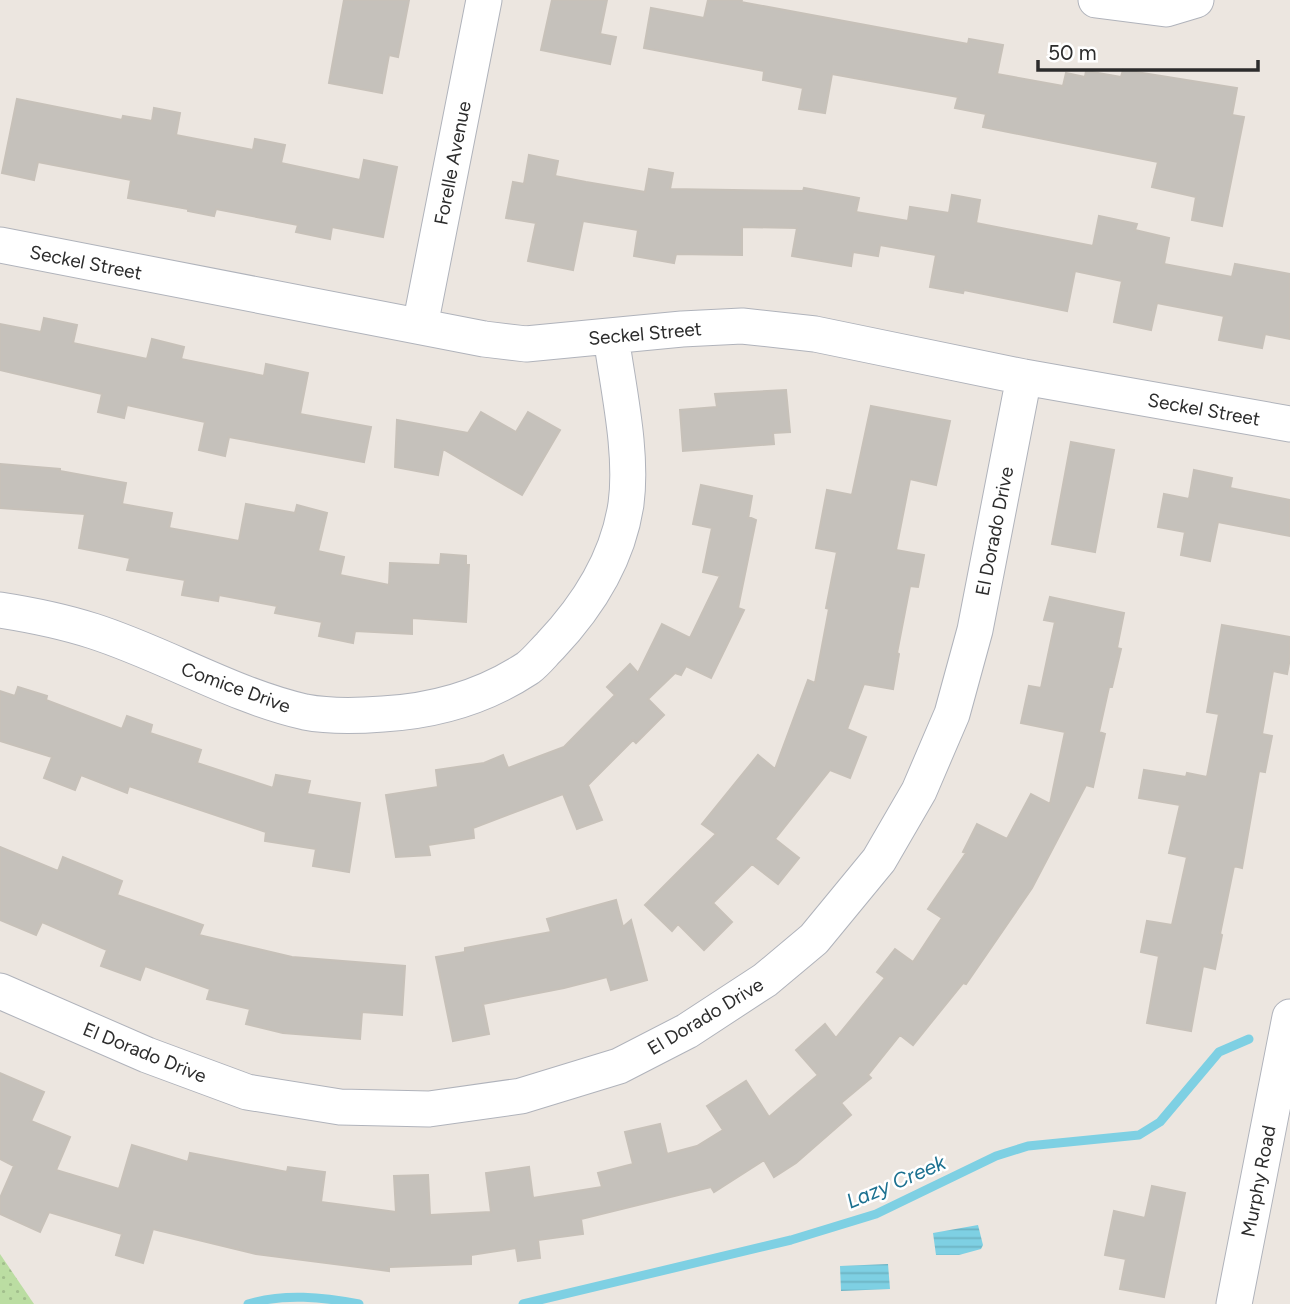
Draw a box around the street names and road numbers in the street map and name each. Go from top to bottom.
street label: Forelle Avenue [429,99,476,227]
street label: Seckel Street [28,240,144,285]
street label: Seckel Street [587,317,703,350]
street label: Seckel Street [1146,388,1262,431]
street label: El Dorado Drive [971,465,1018,598]
street label: Comice Drive [178,657,294,718]
street label: El Dorado Drive [643,973,767,1060]
street label: El Dorado Drive [80,1017,210,1088]
street label: Murphy Road [1236,1123,1281,1239]

